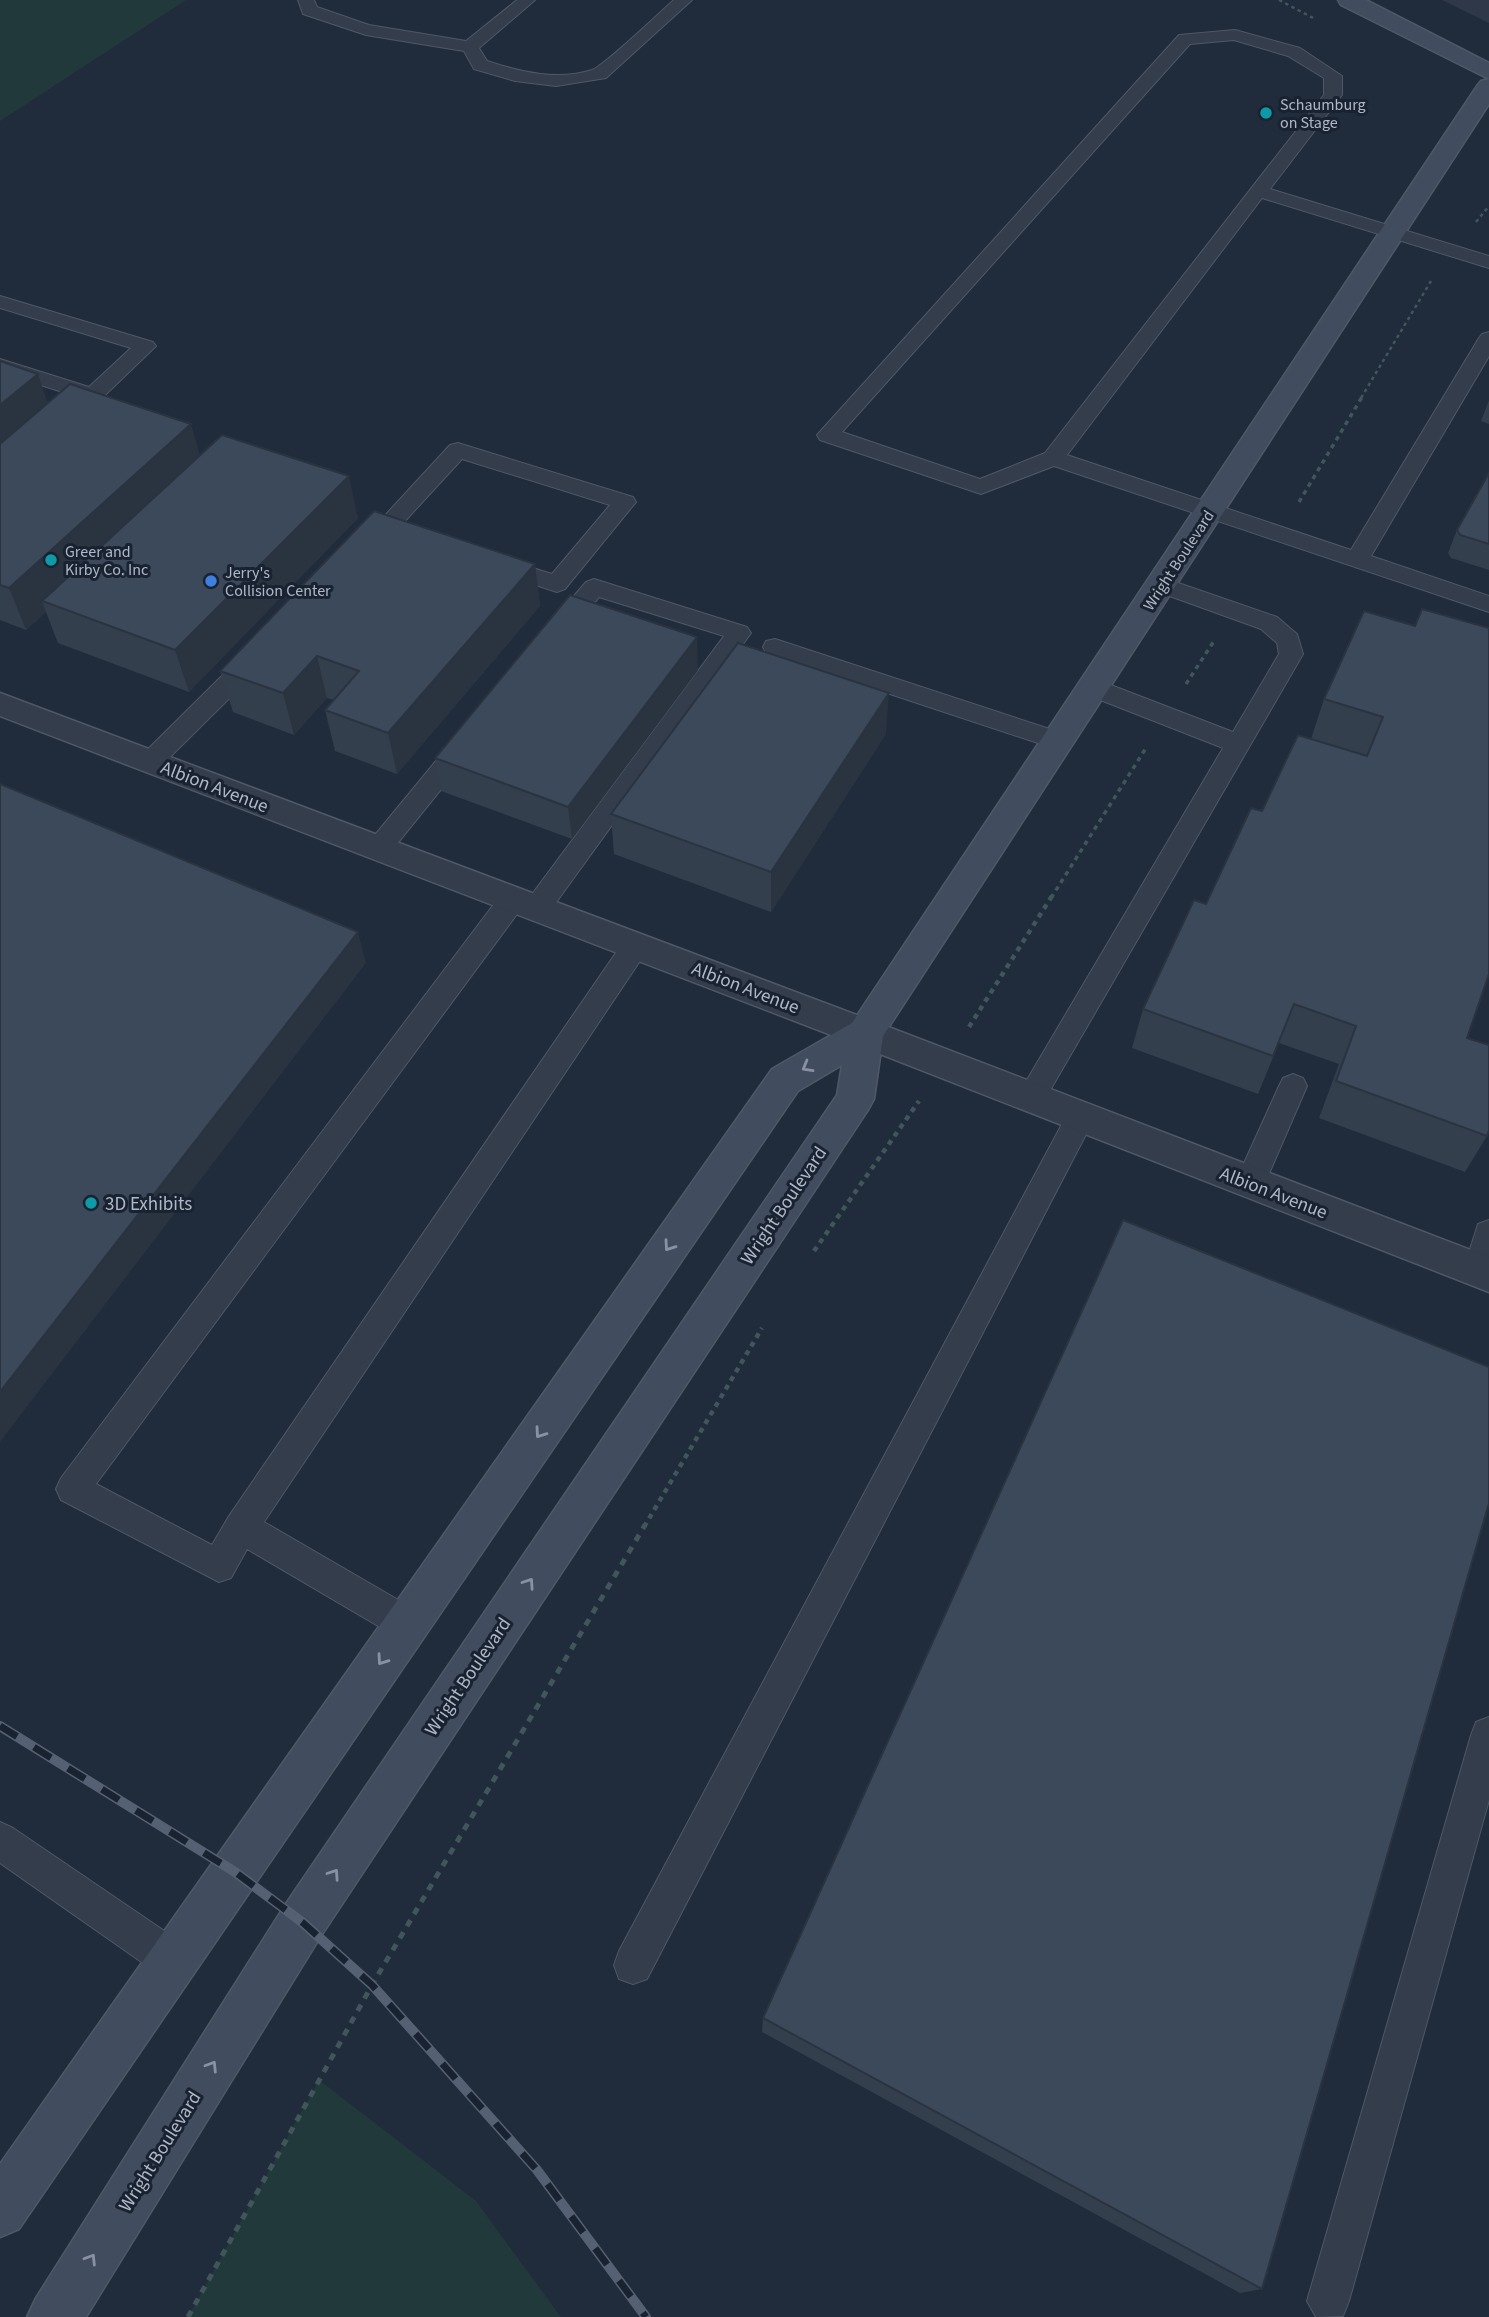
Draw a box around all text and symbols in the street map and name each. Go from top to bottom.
place label: Schaumburg on Stage [1280,94,1366,134]
marker: Schaumburg on Stage [1258,105,1274,121]
street label: Wright Boulevard [1138,506,1220,615]
place label: Greer and Kirby Co. Inc [65,541,148,581]
marker: Greer and Kirby Co. Inc [43,552,59,568]
place label: Jerry's Collision Center [225,562,331,602]
marker: Jerry's Collision Center [203,573,219,589]
street label: Albion Avenue [157,754,272,820]
street label: Albion Avenue [688,955,803,1021]
one-way arrow [801,1059,814,1072]
street label: Wright Boulevard [735,1141,834,1270]
street label: Albion Avenue [1216,1160,1331,1226]
place label: 3D Exhibits [105,1191,192,1218]
marker: 3D Exhibits [83,1195,99,1211]
one-way arrow [665,1238,678,1251]
one-way arrow [536,1425,548,1438]
one-way arrow [521,1578,534,1591]
street label: Wright Boulevard [419,1612,518,1741]
one-way arrow [378,1652,390,1665]
one-way arrow [325,1869,338,1882]
one-way arrow [203,2061,216,2074]
street label: Wright Boulevard [112,2086,208,2217]
one-way arrow [83,2254,96,2267]

